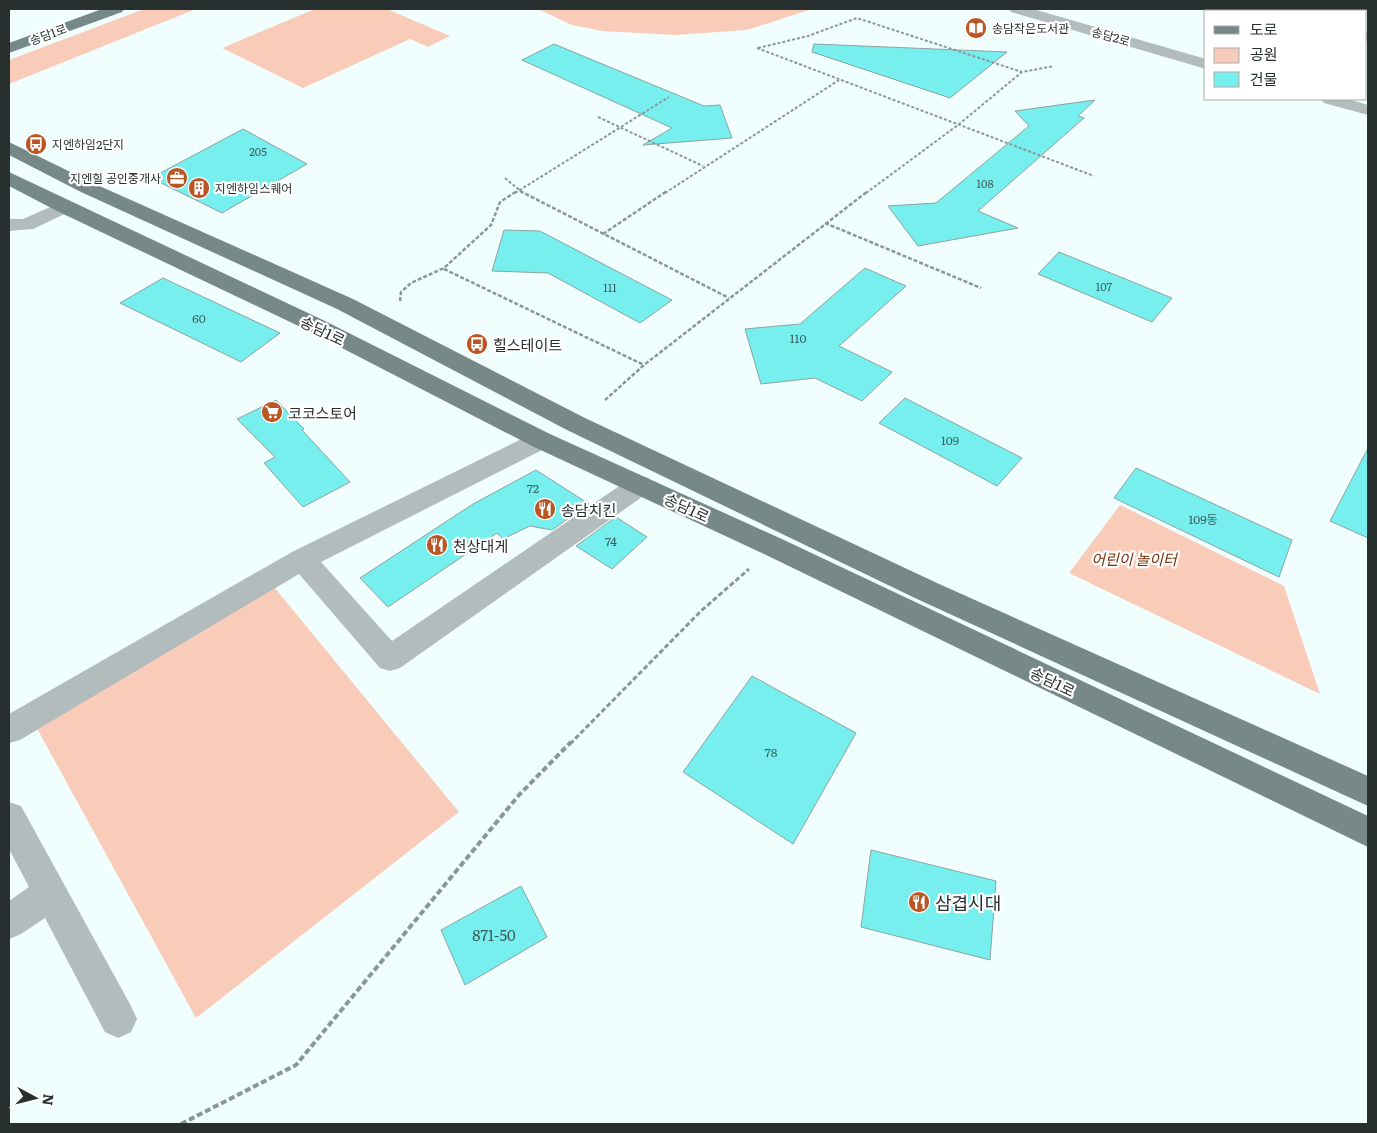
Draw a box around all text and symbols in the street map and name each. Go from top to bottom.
legend [1204,10,1367,100]
library icon: 송담작은도서관 [964,16,988,40]
text: 도로 [1250,17,1278,40]
street label: 송담1로 [27,19,69,49]
place label: 송담작은도서관 [992,19,1069,37]
street label: 송담2로 [1090,22,1132,50]
text: 공원 [1250,42,1278,65]
text: 건물 [1250,67,1278,90]
bus stop icon: 지엔하임2단지 [24,132,48,156]
place label: 지엔하임2단지 [52,135,124,153]
house number: 205 [249,143,267,159]
office icon: 지엔힐 공인중개사 [165,166,189,190]
place label: 지엔힐 공인중개사 [70,169,161,187]
house number: 108 [977,175,993,191]
building icon: 지엔하임스퀘어 [187,176,211,200]
place label: 지엔하임스퀘어 [215,179,292,197]
house number: 107 [1096,278,1113,294]
house number: 111 [603,279,617,295]
house number: 60 [192,309,206,327]
street label: 송담1로 [297,309,349,351]
house number: 110 [790,329,806,347]
bus stop icon: 힐스테이트 [465,332,489,356]
place label: 힐스테이트 [493,333,562,356]
supermarket icon: 코코스토어 [260,400,284,424]
place label: 코코스토어 [288,401,357,424]
house number: 109 [941,431,959,449]
house number: 72 [527,479,539,497]
street label: 송담1로 [661,487,713,527]
restaurant icon: 송담치킨 [533,497,557,521]
place label: 송담치킨 [561,498,616,521]
house number: 109동 [1188,510,1218,528]
house number: 74 [605,532,617,550]
restaurant icon: 천상대게 [425,533,449,557]
place label: 천상대게 [453,534,508,557]
park label: 어린이 놀이터 [1091,547,1179,570]
street label: 송담1로 [1027,660,1079,702]
house number: 78 [765,743,778,761]
place label: 삼겹시대 [935,889,1001,916]
restaurant icon: 삼겹시대 [907,890,931,914]
house number: 871-50 [472,923,516,946]
north arrow [10,1073,60,1123]
text: N [38,1093,60,1107]

